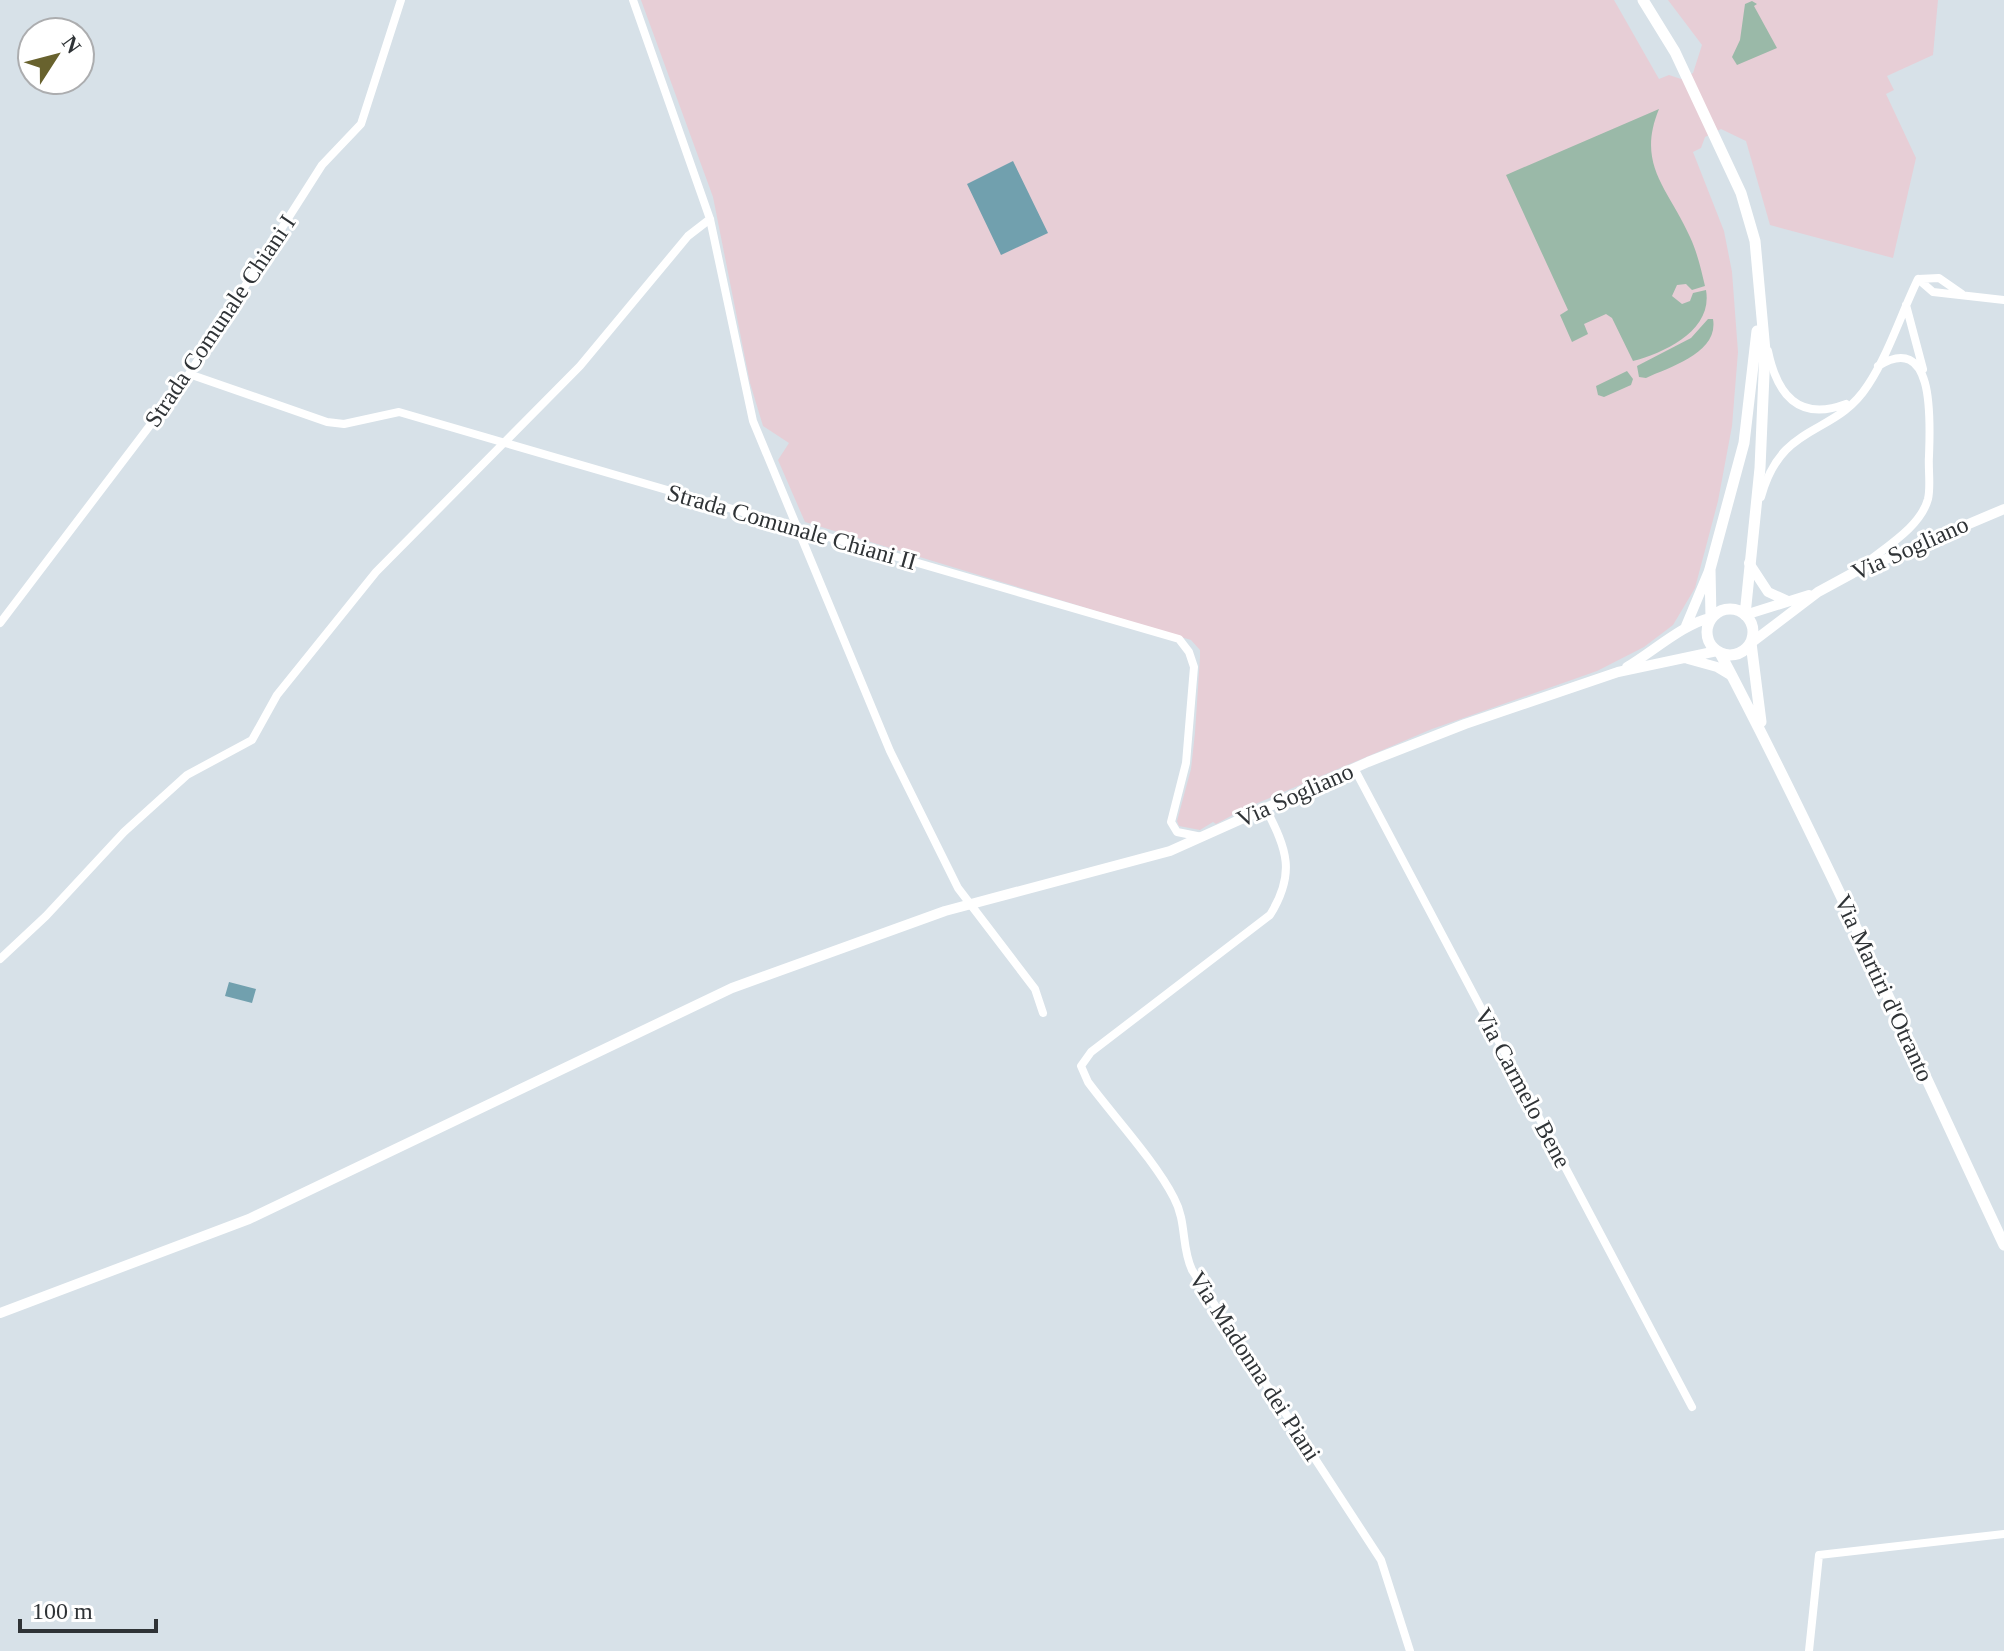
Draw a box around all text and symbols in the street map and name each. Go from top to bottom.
north arrow [16,16,96,96]
text: N [57,31,87,58]
street label: Strada Comunale Chiani I [139,210,301,432]
street label: Strada Comunale Chiani II [664,479,920,575]
street label: Via Sogliano [1848,511,1972,585]
street label: Via Sogliano [1233,758,1357,832]
street label: Via Martiri d'Otranto [1829,891,1939,1085]
street label: Via Carmelo Bene [1470,1004,1576,1172]
street label: Via Madonna dei Piani [1184,1266,1326,1466]
scale bar [20,1583,156,1633]
text: 100 m [32,1598,93,1624]

